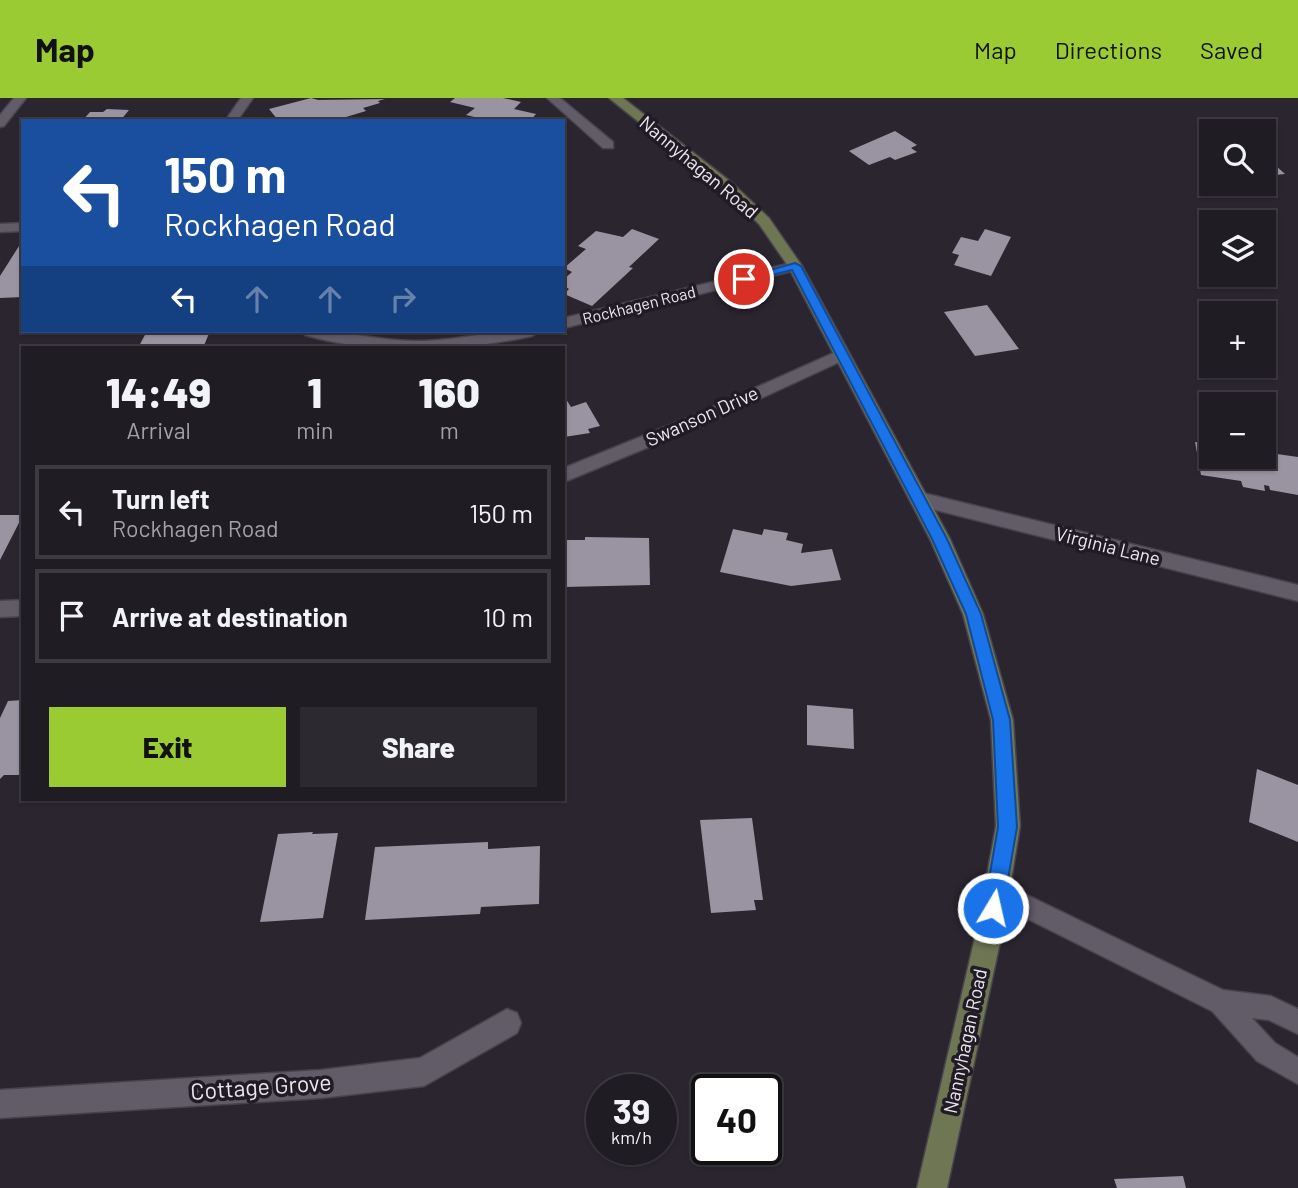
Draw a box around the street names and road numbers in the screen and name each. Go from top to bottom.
street label: Nannyhagan Road [635,110,763,223]
street label: Rockhagen Road [580,281,697,328]
street label: Swanson Drive [642,381,761,451]
street label: Virginia Lane [1053,521,1163,570]
street label: Nannyhagan Road [938,966,991,1115]
street label: Cottage Grove [190,1067,332,1105]

